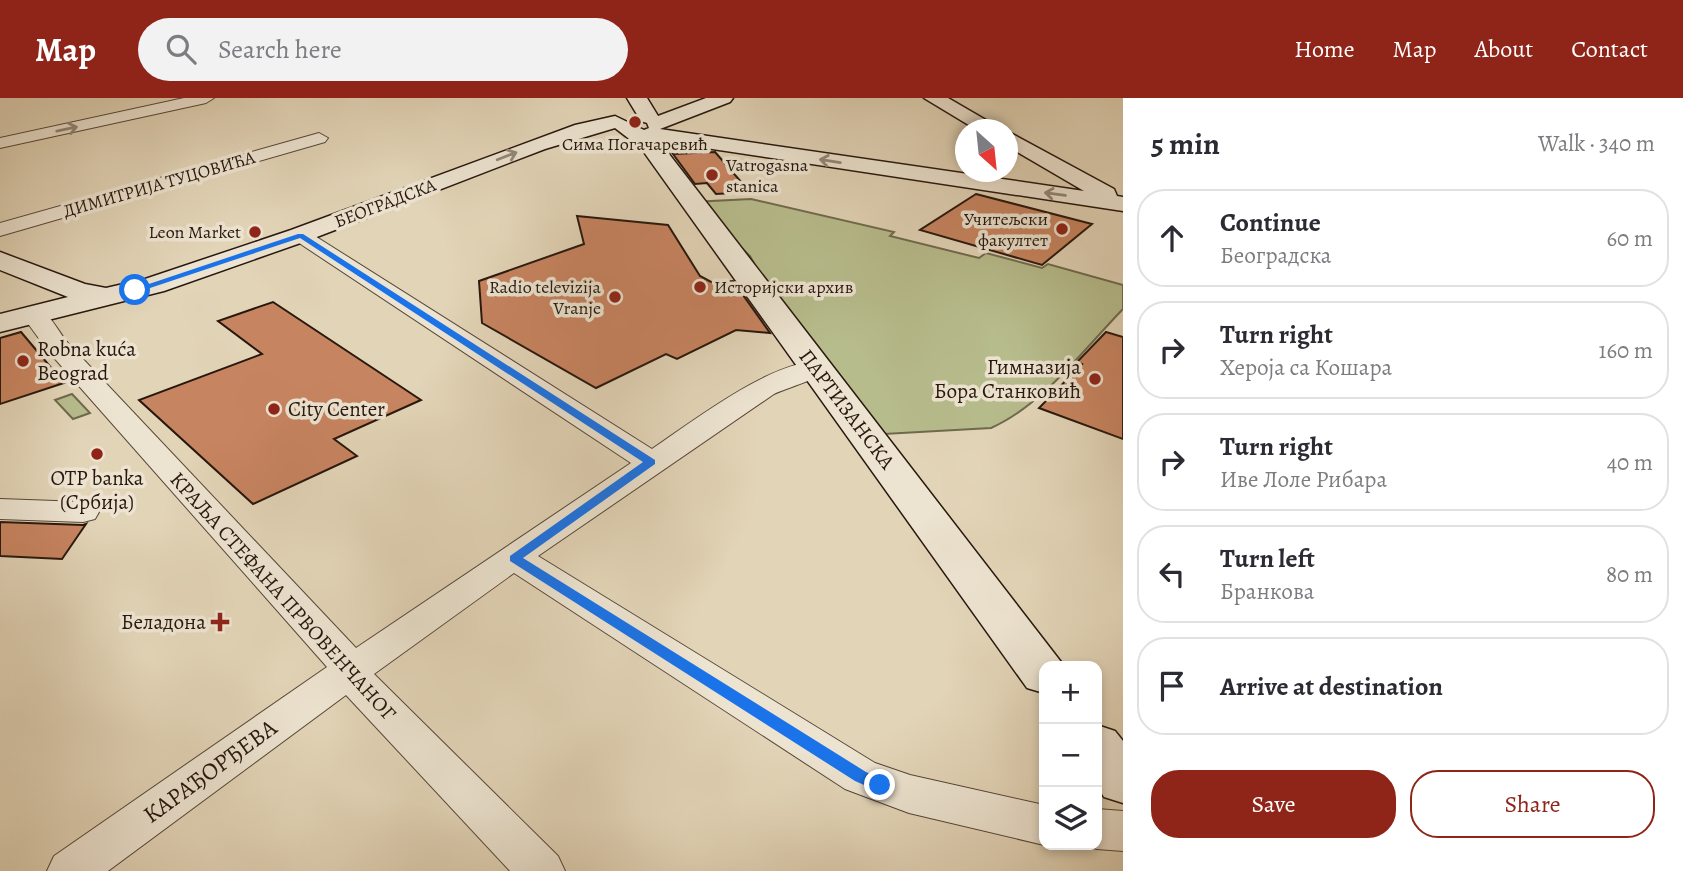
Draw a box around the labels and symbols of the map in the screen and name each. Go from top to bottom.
marker: Сима Погачаревић [627,114,643,130]
north arrow [955,119,1018,182]
one-way arrow [55,121,78,135]
place label: Сима Погачаревић [562,132,708,156]
street label: ДИМИТРИЈА ТУЦОВИЋА [60,145,258,223]
one-way arrow [495,148,517,161]
place label: Vatrogasna stanica [725,153,809,198]
one-way arrow [820,154,842,167]
marker: Vatrogasna stanica [704,167,720,183]
street label: БЕОГРАДСКА [331,172,440,233]
one-way arrow [1045,187,1067,200]
place label: Учитељски факултет [964,207,1048,252]
place label: Leon Market [148,220,241,244]
marker: Учитељски факултет [1054,221,1070,237]
marker: Leon Market [247,224,263,240]
route start [119,274,150,305]
place label: Radio televizija Vranje [489,275,602,320]
place label: Историјски архив [714,275,853,299]
marker: Историјски архив [692,279,708,295]
marker: Radio televizija Vranje [607,289,623,305]
place label: Robna kuća Beograd [37,335,136,387]
street label: ПАРТИЗАНСКА [793,343,902,475]
marker: Robna kuća Beograd [15,353,31,369]
place label: Гимназија Бора Станковић [934,353,1081,405]
marker: Гимназија Бора Станковић [1087,371,1103,387]
place label: City Center [288,395,385,423]
marker: City Center [266,401,282,417]
marker: OTP banka (Србија) [89,446,105,462]
place label: OTP banka (Србија) [50,464,144,516]
street label: КРАЉА СТЕФАНА ПРВОВЕНЧАНОГ [164,466,403,727]
place label: Беладона [121,608,206,636]
marker: Беладона [212,614,228,630]
street label: КАРАЂОРЂЕВА [137,711,284,830]
route end [864,769,895,800]

